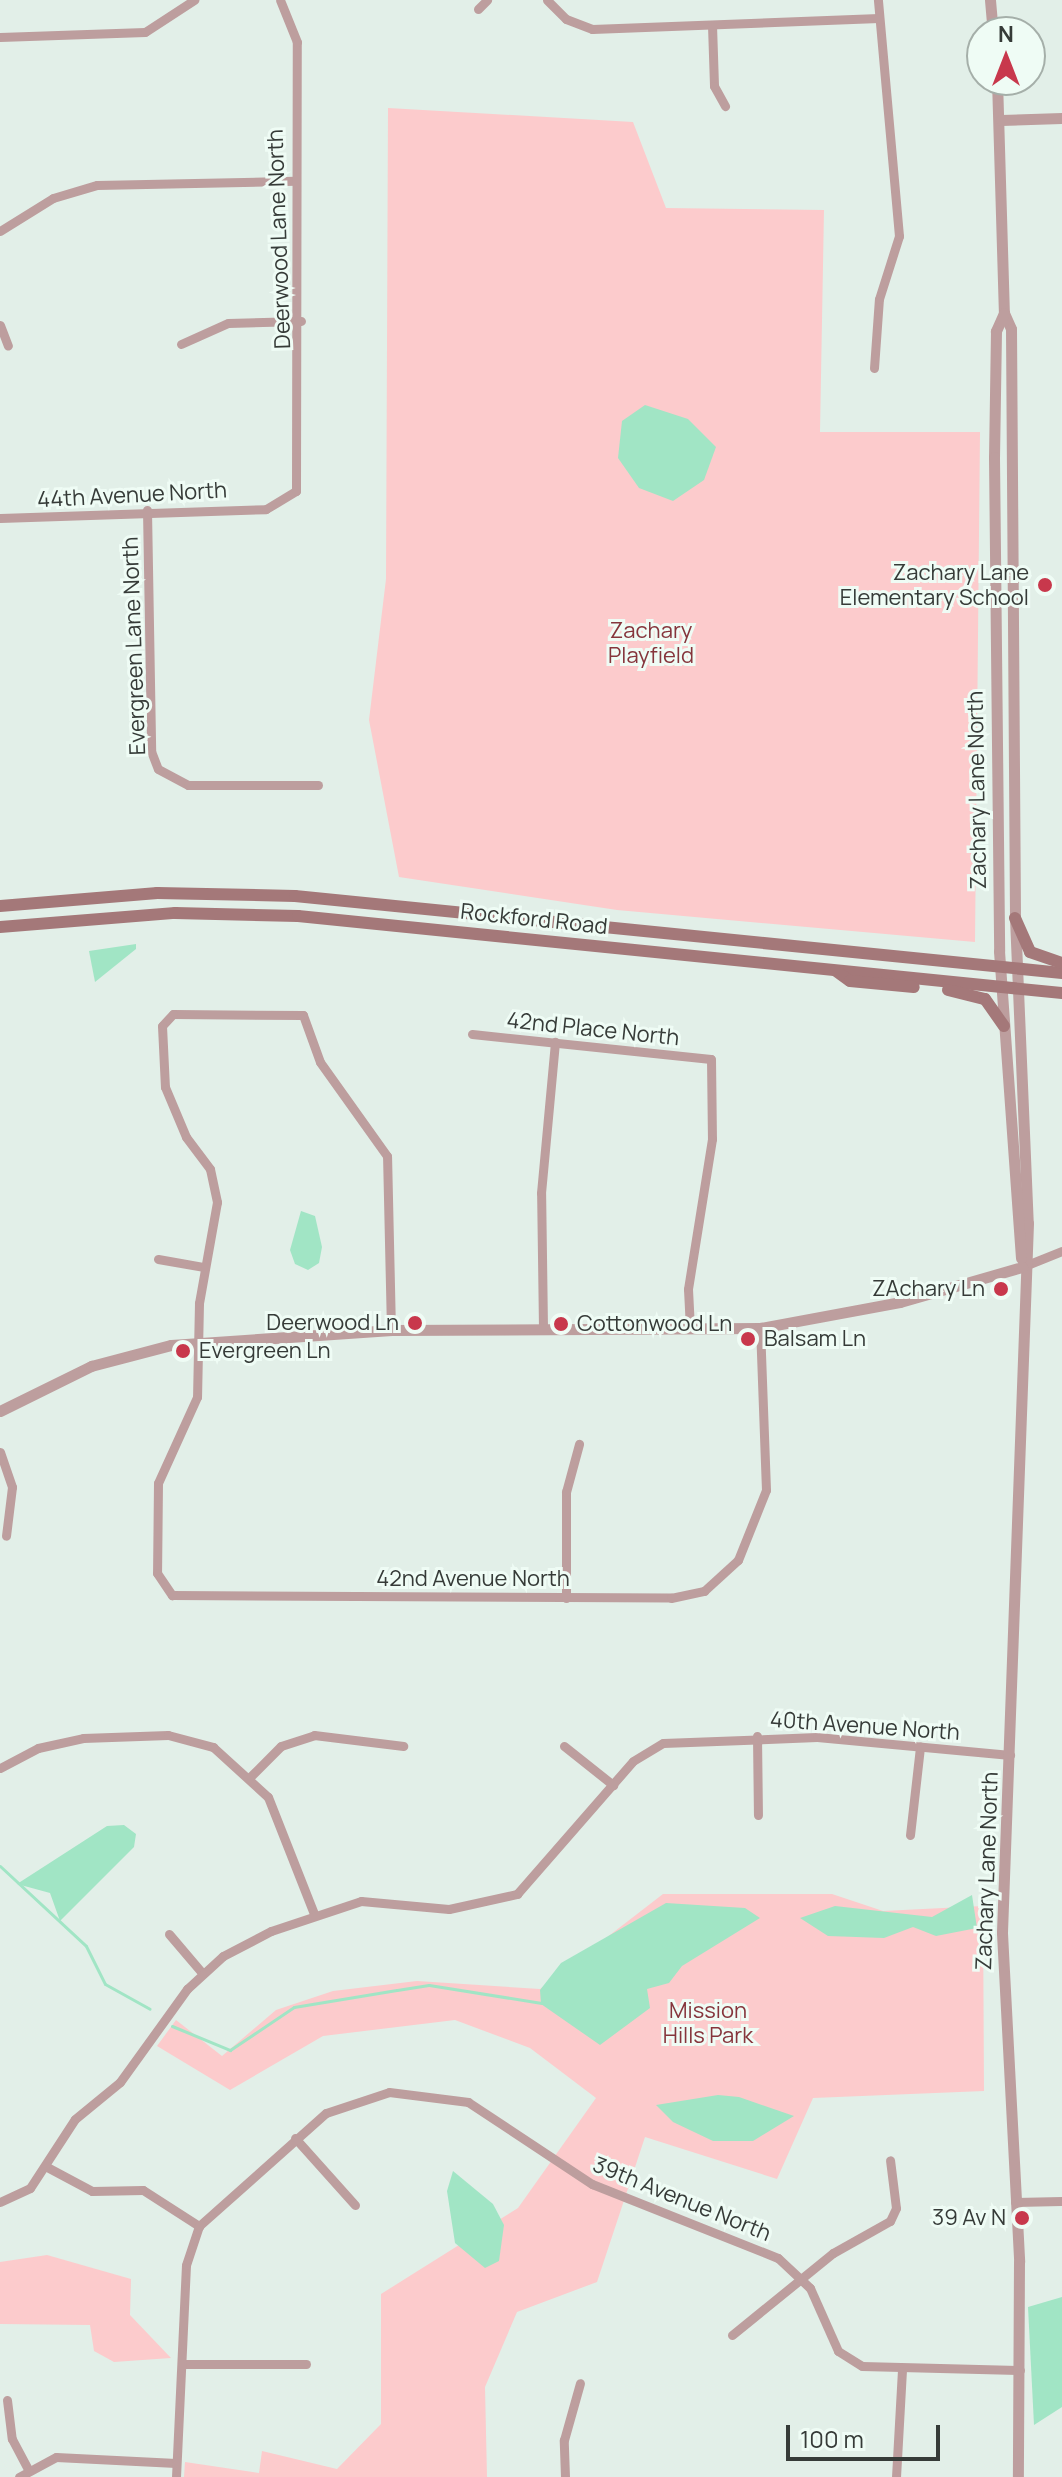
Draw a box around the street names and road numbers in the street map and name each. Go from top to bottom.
street label: Deerwood Lane North [262,129,296,349]
street label: 44th Avenue North [36,477,228,513]
street label: Evergreen Lane North [117,536,151,756]
street label: Zachary Lane North [962,690,992,890]
street label: Rockford Road [459,898,609,940]
street label: 42nd Place North [505,1007,681,1051]
street label: 42nd Avenue North [376,1566,570,1592]
street label: 40th Avenue North [769,1706,961,1746]
street label: Zachary Lane North [970,1771,1004,1971]
street label: 39th Avenue North [589,2151,775,2247]

